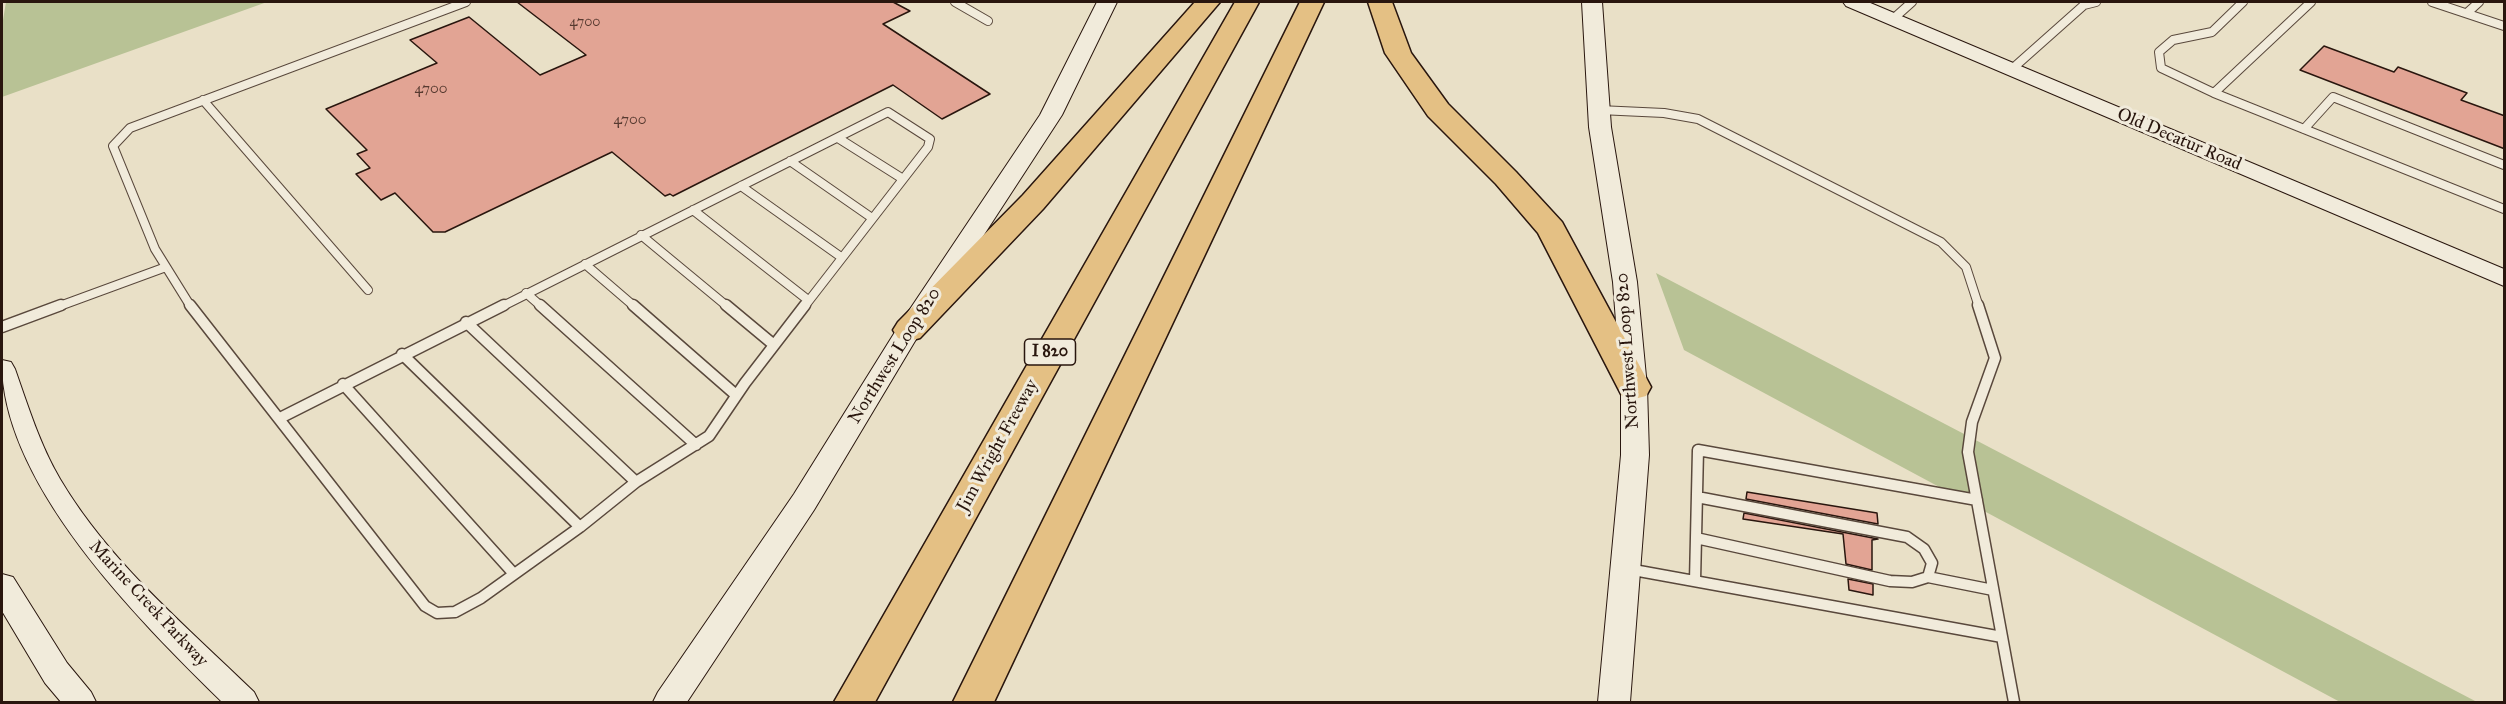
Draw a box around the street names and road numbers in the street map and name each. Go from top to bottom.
street label: Old Decatur Road [2113,104,2245,176]
street label: Northwest Loop 820 [1612,272,1644,430]
street label: Northwest Loop 820 [844,284,946,428]
road number: I 820 [1024,339,1076,365]
street label: Jim Wright Freeway [953,376,1043,516]
street label: Marine Creek Parkway [84,536,212,672]

